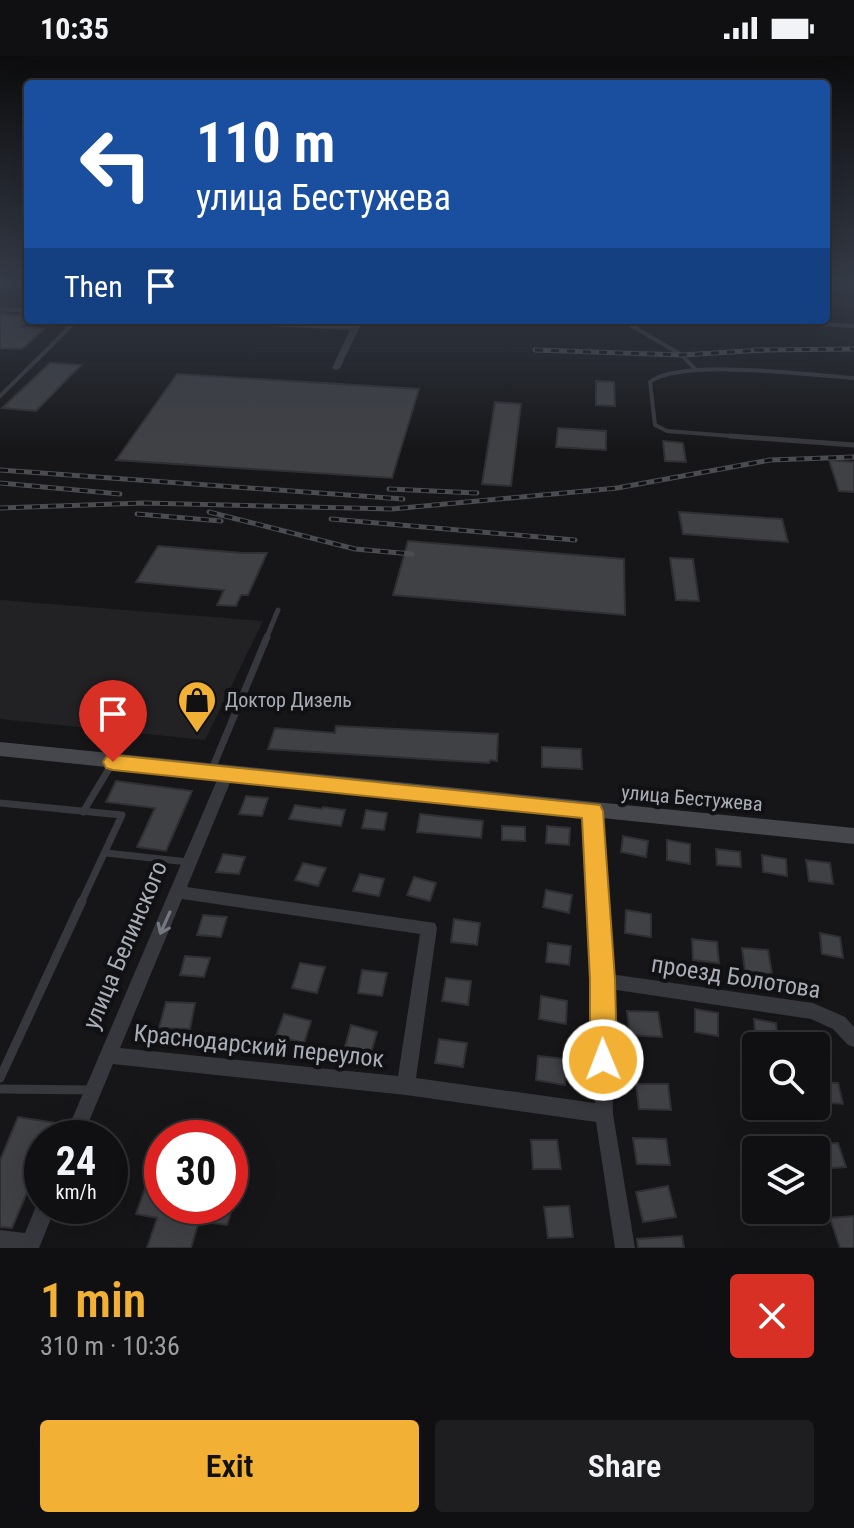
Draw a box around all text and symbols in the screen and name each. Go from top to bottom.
text: 10:35 [40,11,109,46]
text: 110 m [196,110,335,176]
icon: left [64,112,168,216]
text: улица Бестужева [196,177,451,219]
icon: arrive [139,264,183,308]
text: Then [64,269,123,304]
shop icon: Доктор Дизель [176,679,218,734]
pin [79,680,147,762]
place label: Доктор Дизель [225,688,352,712]
icon: arrive [91,692,135,736]
street label: улица Бестужева [620,780,764,816]
street label: улица Белинского [77,857,173,1033]
one-way arrow [157,911,172,935]
street label: проезд Болотова [649,950,823,1004]
position arrow [561,1018,645,1102]
street label: Краснодарский переулок [132,1019,386,1073]
map controls [742,1032,830,1224]
button: search [742,1032,830,1120]
speed limit sign: 30 [144,1120,248,1224]
button: layers [742,1136,830,1224]
text: 24 [56,1138,96,1185]
text: km/h [55,1180,97,1204]
text: 1 min [40,1272,146,1329]
button: close [730,1274,814,1358]
text: 310 m · 10:36 [40,1331,180,1361]
button: Exit [40,1420,419,1512]
button: Share [435,1420,814,1512]

